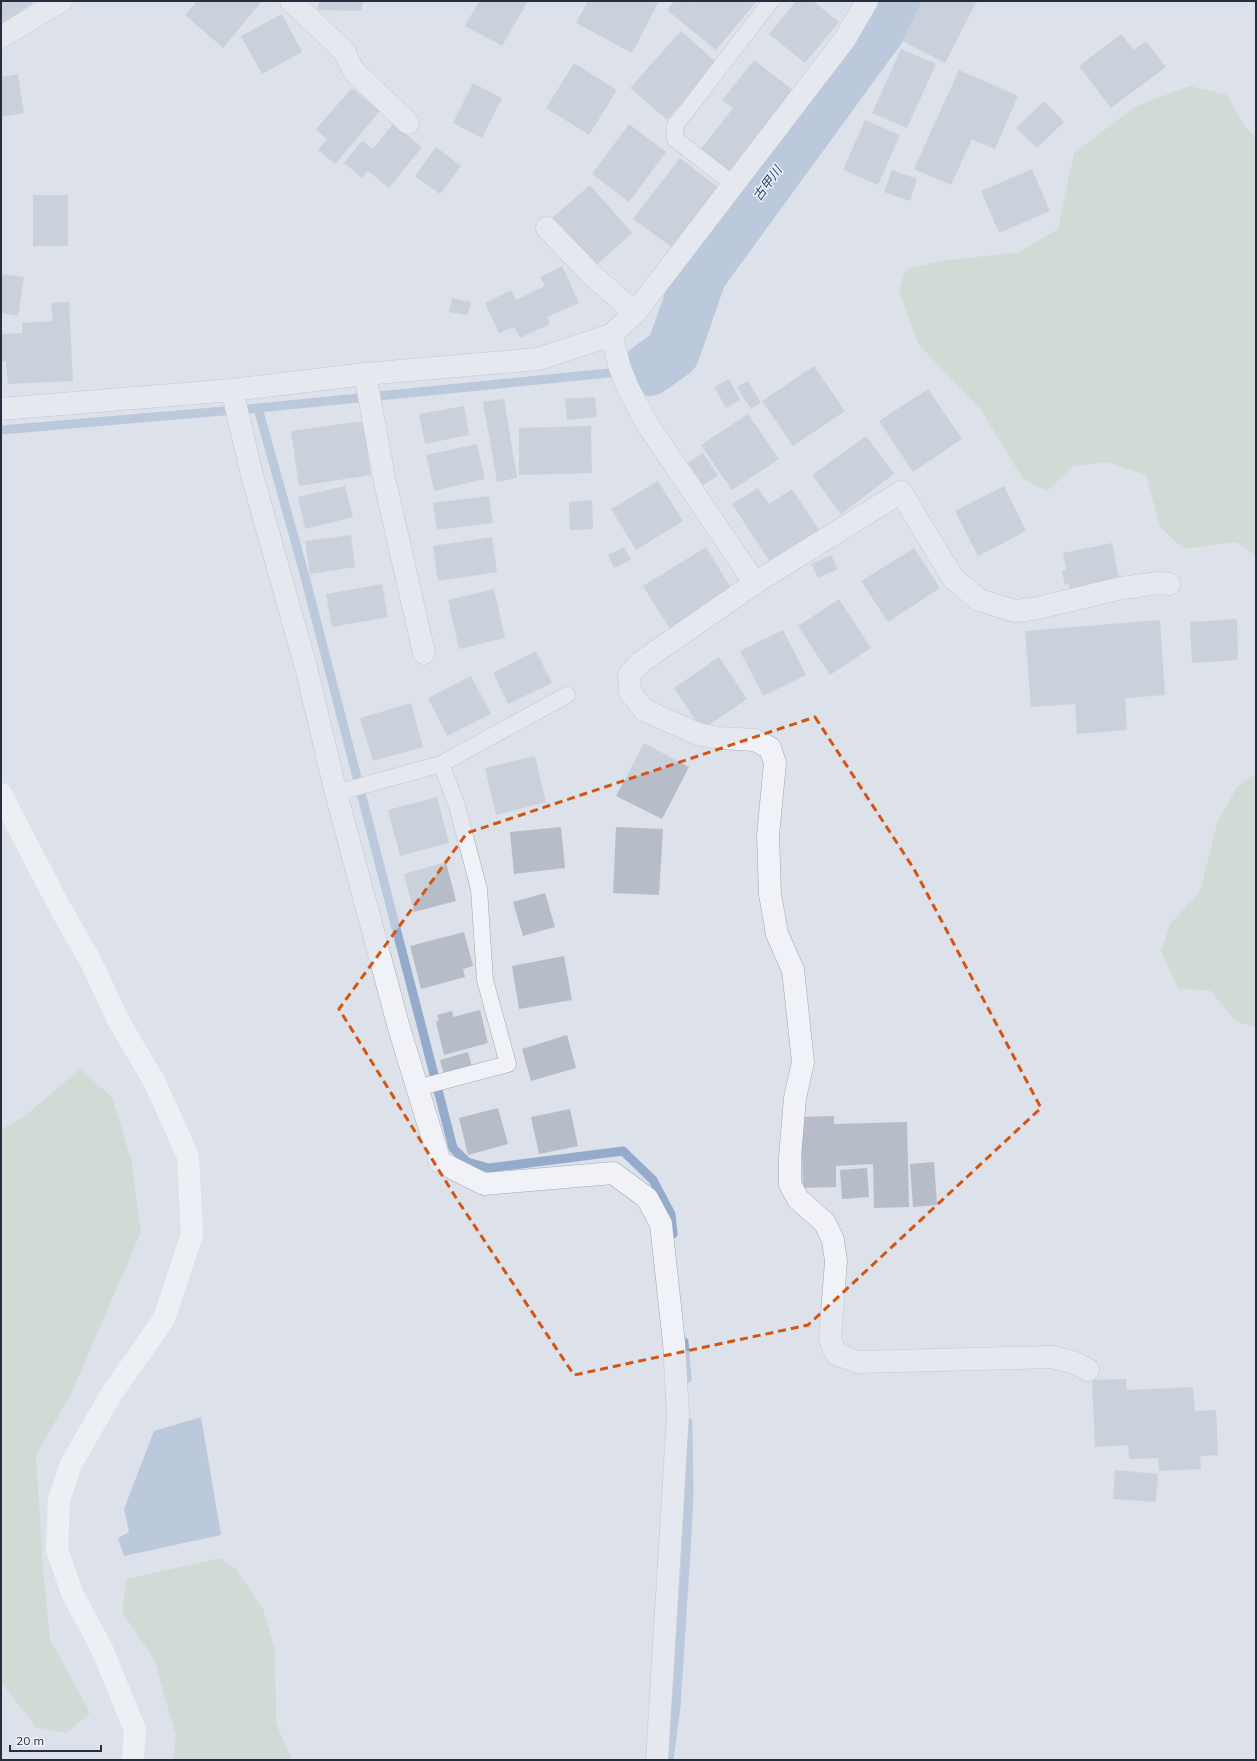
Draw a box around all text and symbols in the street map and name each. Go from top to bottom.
water label: 古甲川 [749,161,786,203]
scale bar [10,1727,101,1753]
text: 20 m [16,1733,44,1748]

